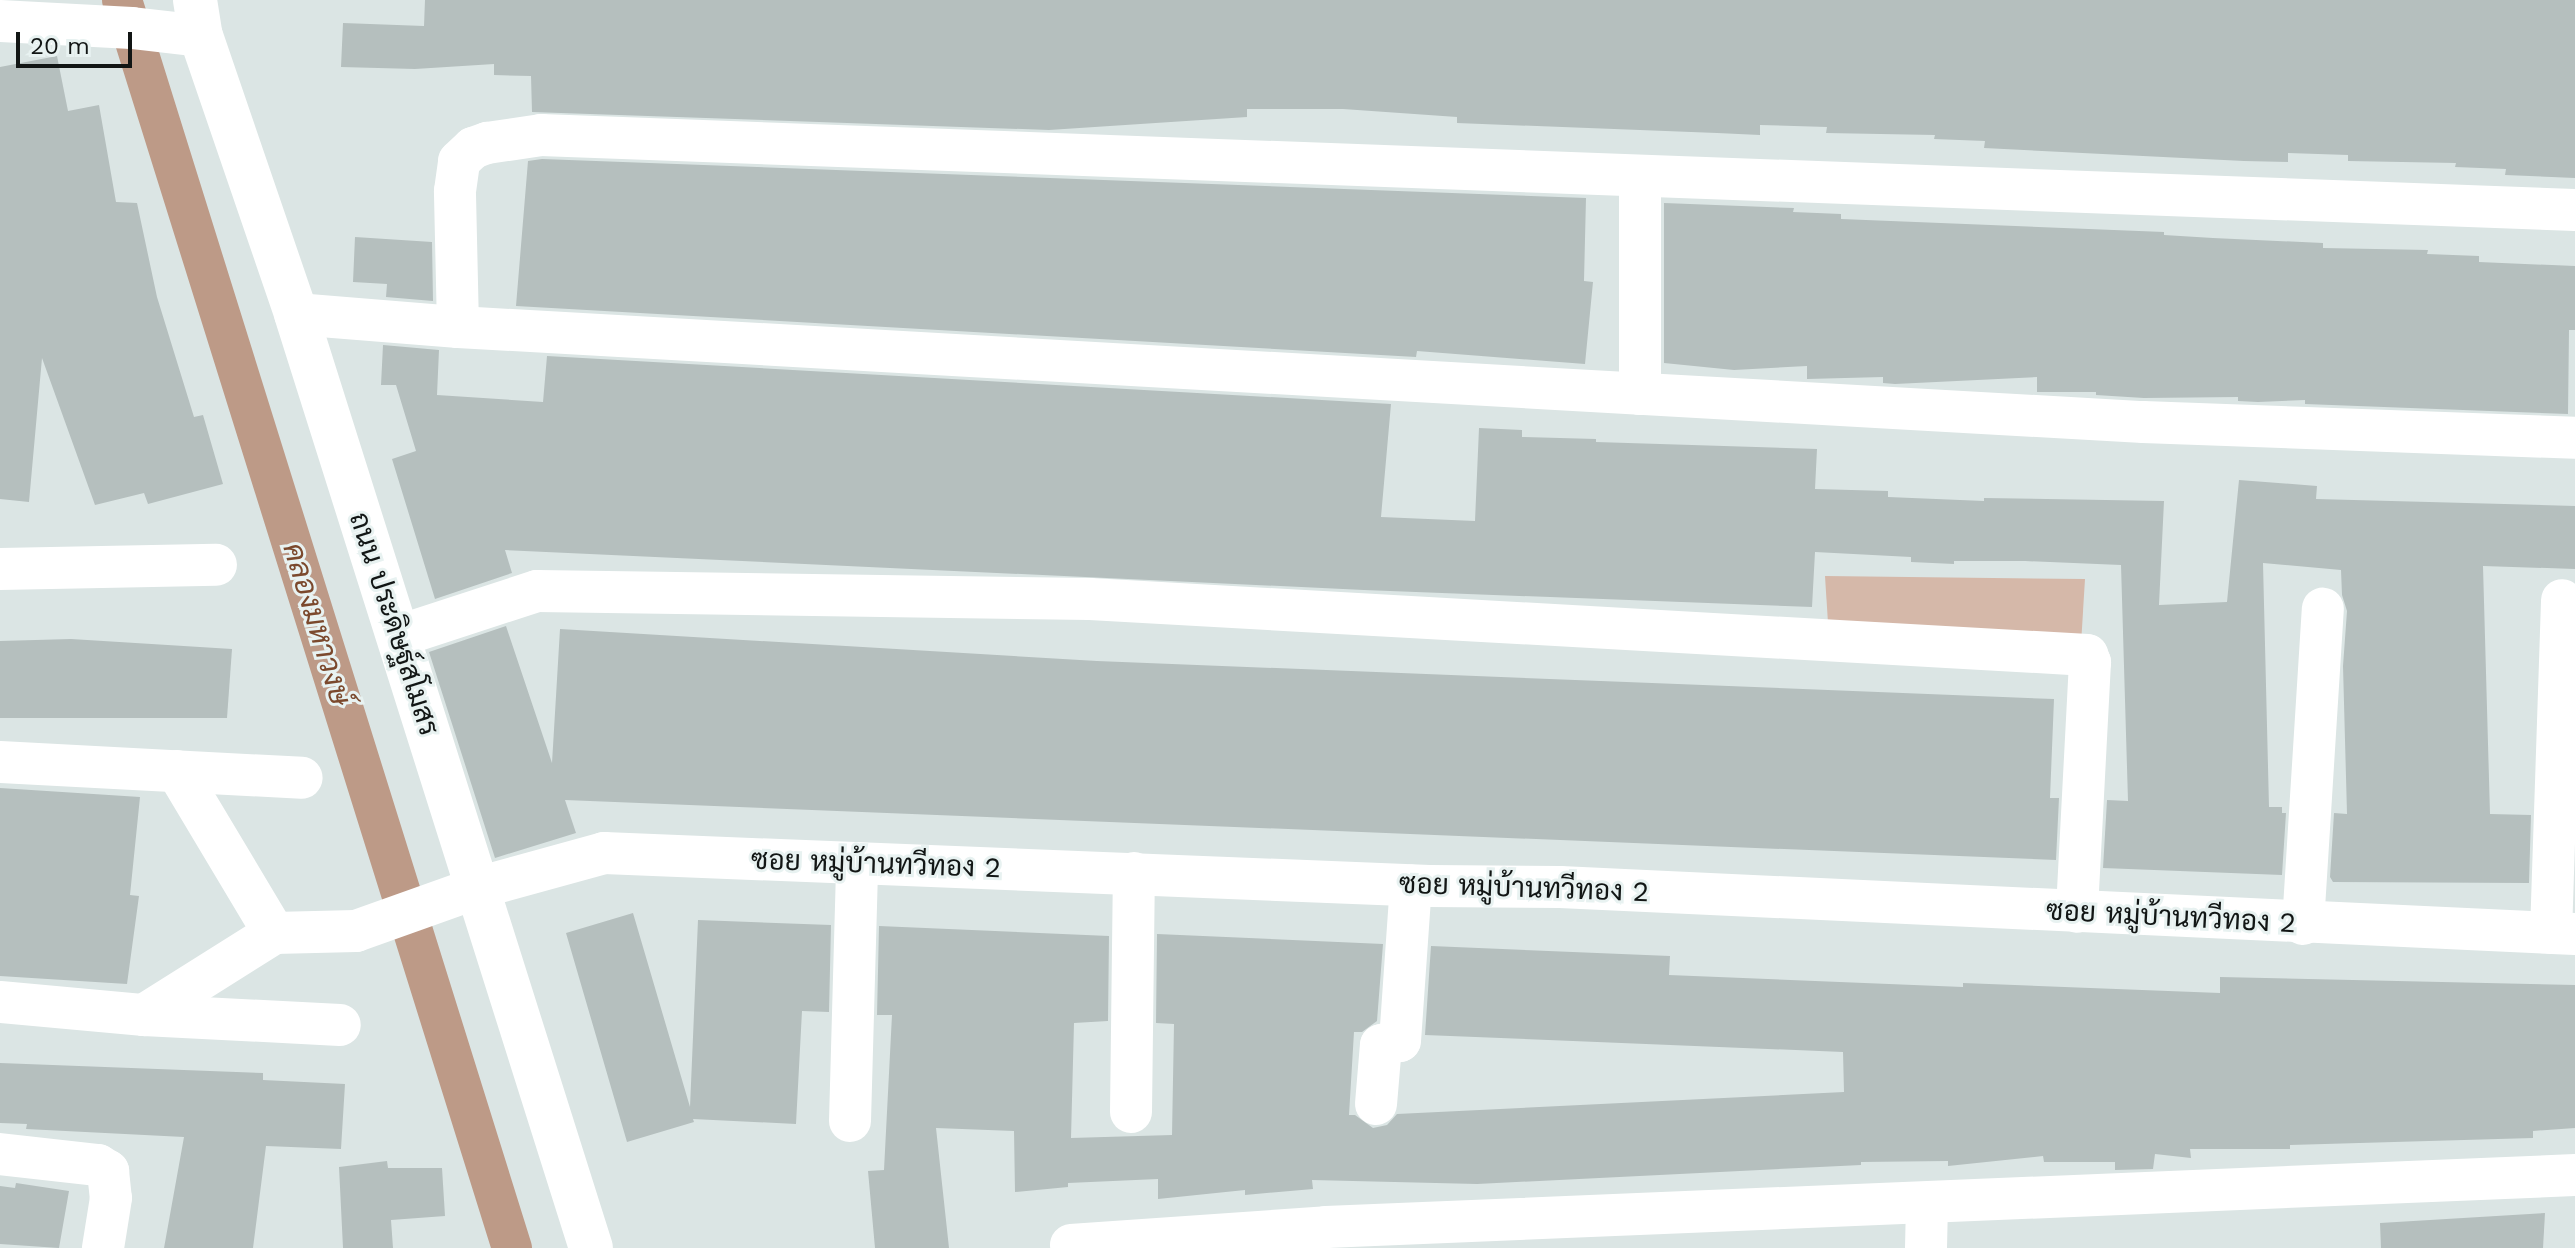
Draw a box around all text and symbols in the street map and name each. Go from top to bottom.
scale bar [20,16,136,66]
text: 20 m [30,32,90,60]
street label: ถนน ประดิษฐ์สโมสร [342,508,446,740]
water label: คลองมหาวงษ์ [275,538,359,710]
street label: ซอย หมู่บ้านทวีทอง 2 [751,843,1001,885]
street label: ซอย หมู่บ้านทวีทอง 2 [1399,867,1649,909]
street label: ซอย หมู่บ้านทวีทอง 2 [2045,894,2297,940]

